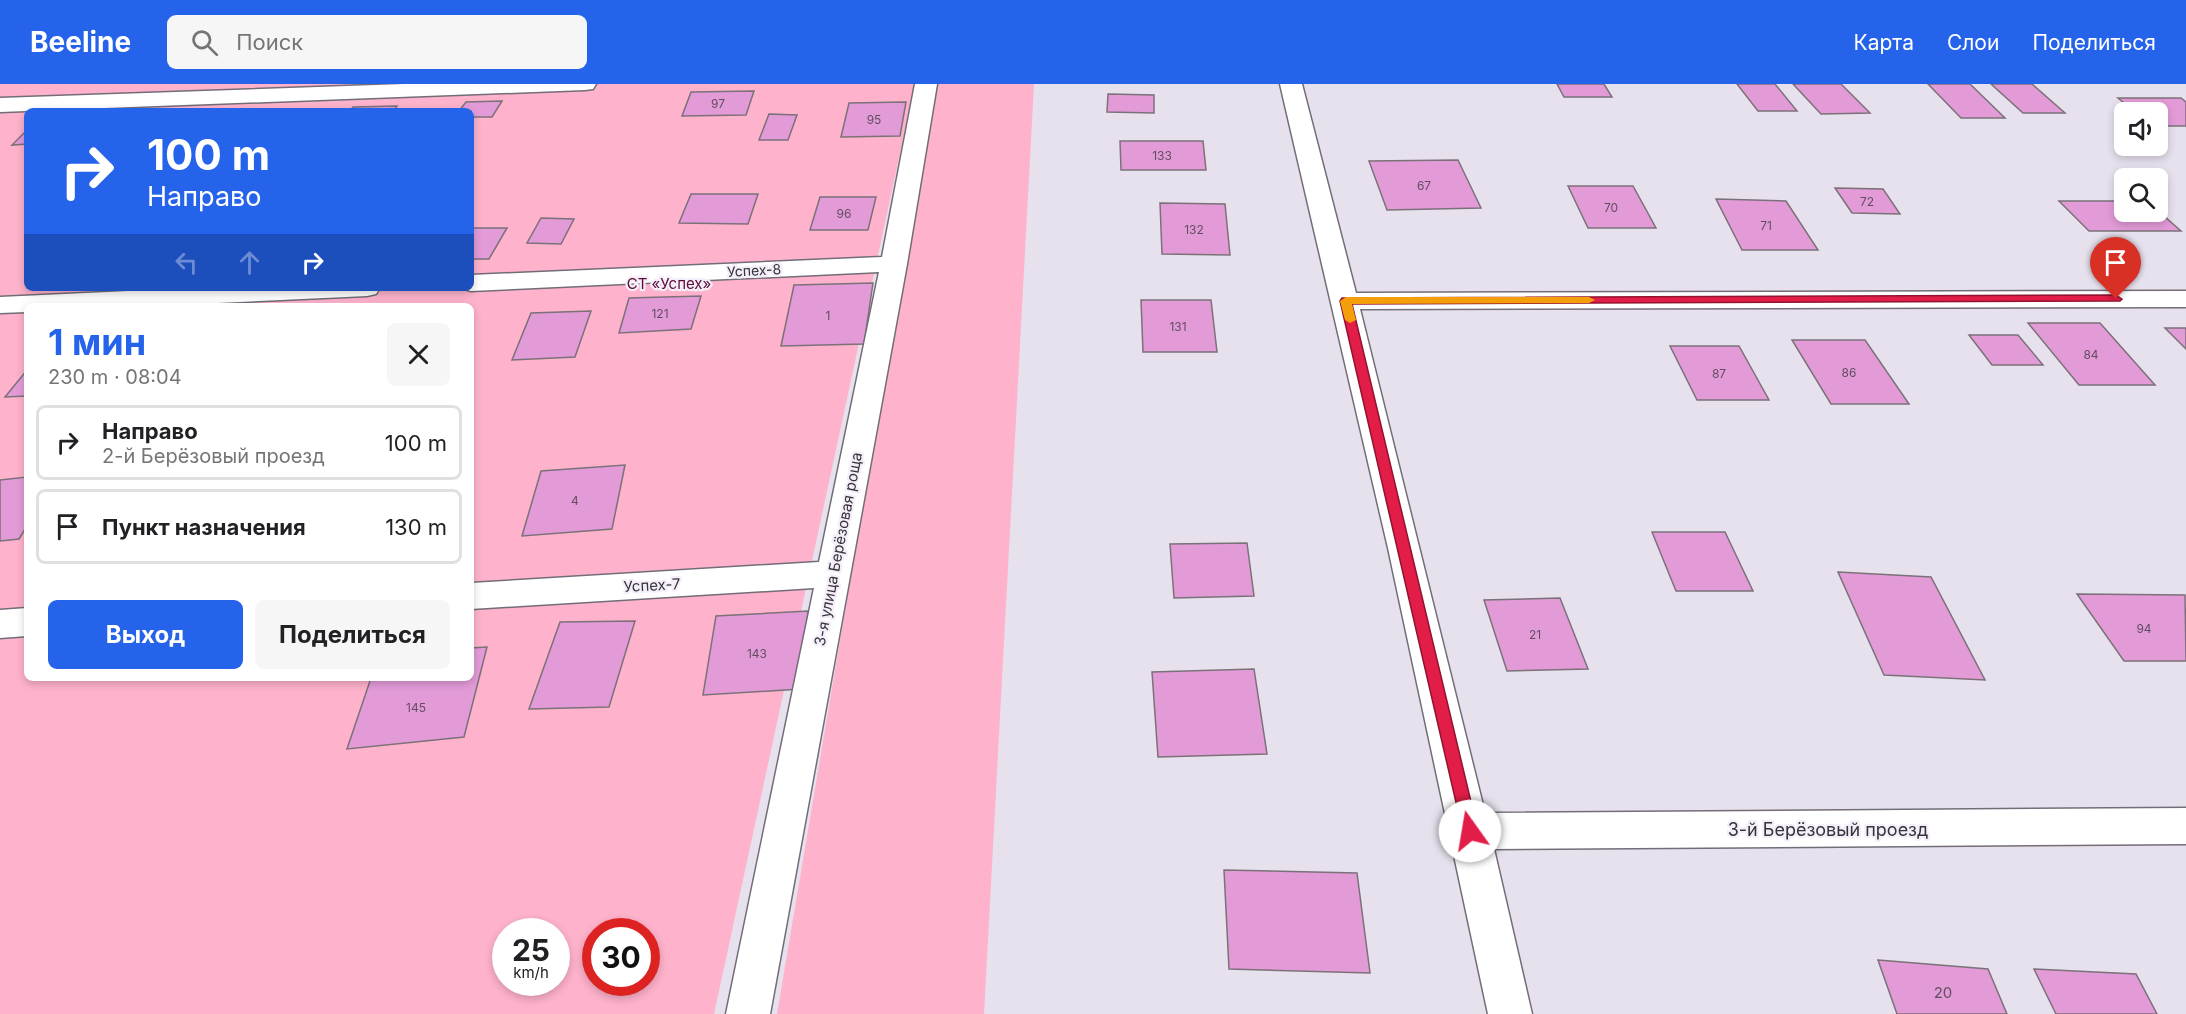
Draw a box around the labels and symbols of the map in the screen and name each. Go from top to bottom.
house number: 97 [711,96,725,111]
house number: 95 [867,112,881,127]
house number: 133 [1152,148,1172,163]
house number: 67 [1417,178,1431,193]
house number: 72 [1860,194,1874,209]
house number: 70 [1604,200,1618,215]
house number: 96 [837,206,851,221]
house number: 71 [1760,218,1772,233]
house number: 132 [1184,222,1204,237]
pin [2090,237,2141,299]
street label: Успех-8 [726,260,782,280]
park label: СТ «Успех» [627,274,711,293]
house number: 121 [651,306,669,321]
house number: 1 [826,308,830,323]
house number: 131 [1169,319,1187,334]
house number: 84 [2083,347,2099,362]
house number: 86 [1842,365,1856,380]
house number: 87 [1712,366,1726,381]
street label: 3-я улица Берёзовая роща [810,451,866,647]
house number: 4 [571,493,579,508]
street label: Успех-7 [623,574,681,596]
house number: 94 [2136,621,2152,636]
house number: 21 [1529,627,1541,642]
house number: 143 [747,646,767,661]
house number: 145 [406,700,426,715]
position arrow [1438,799,1502,863]
street label: 3-й Берёзовый проезд [1728,819,1928,840]
speed limit sign: 30 [582,918,660,996]
house number: 20 [1934,983,1952,1002]

